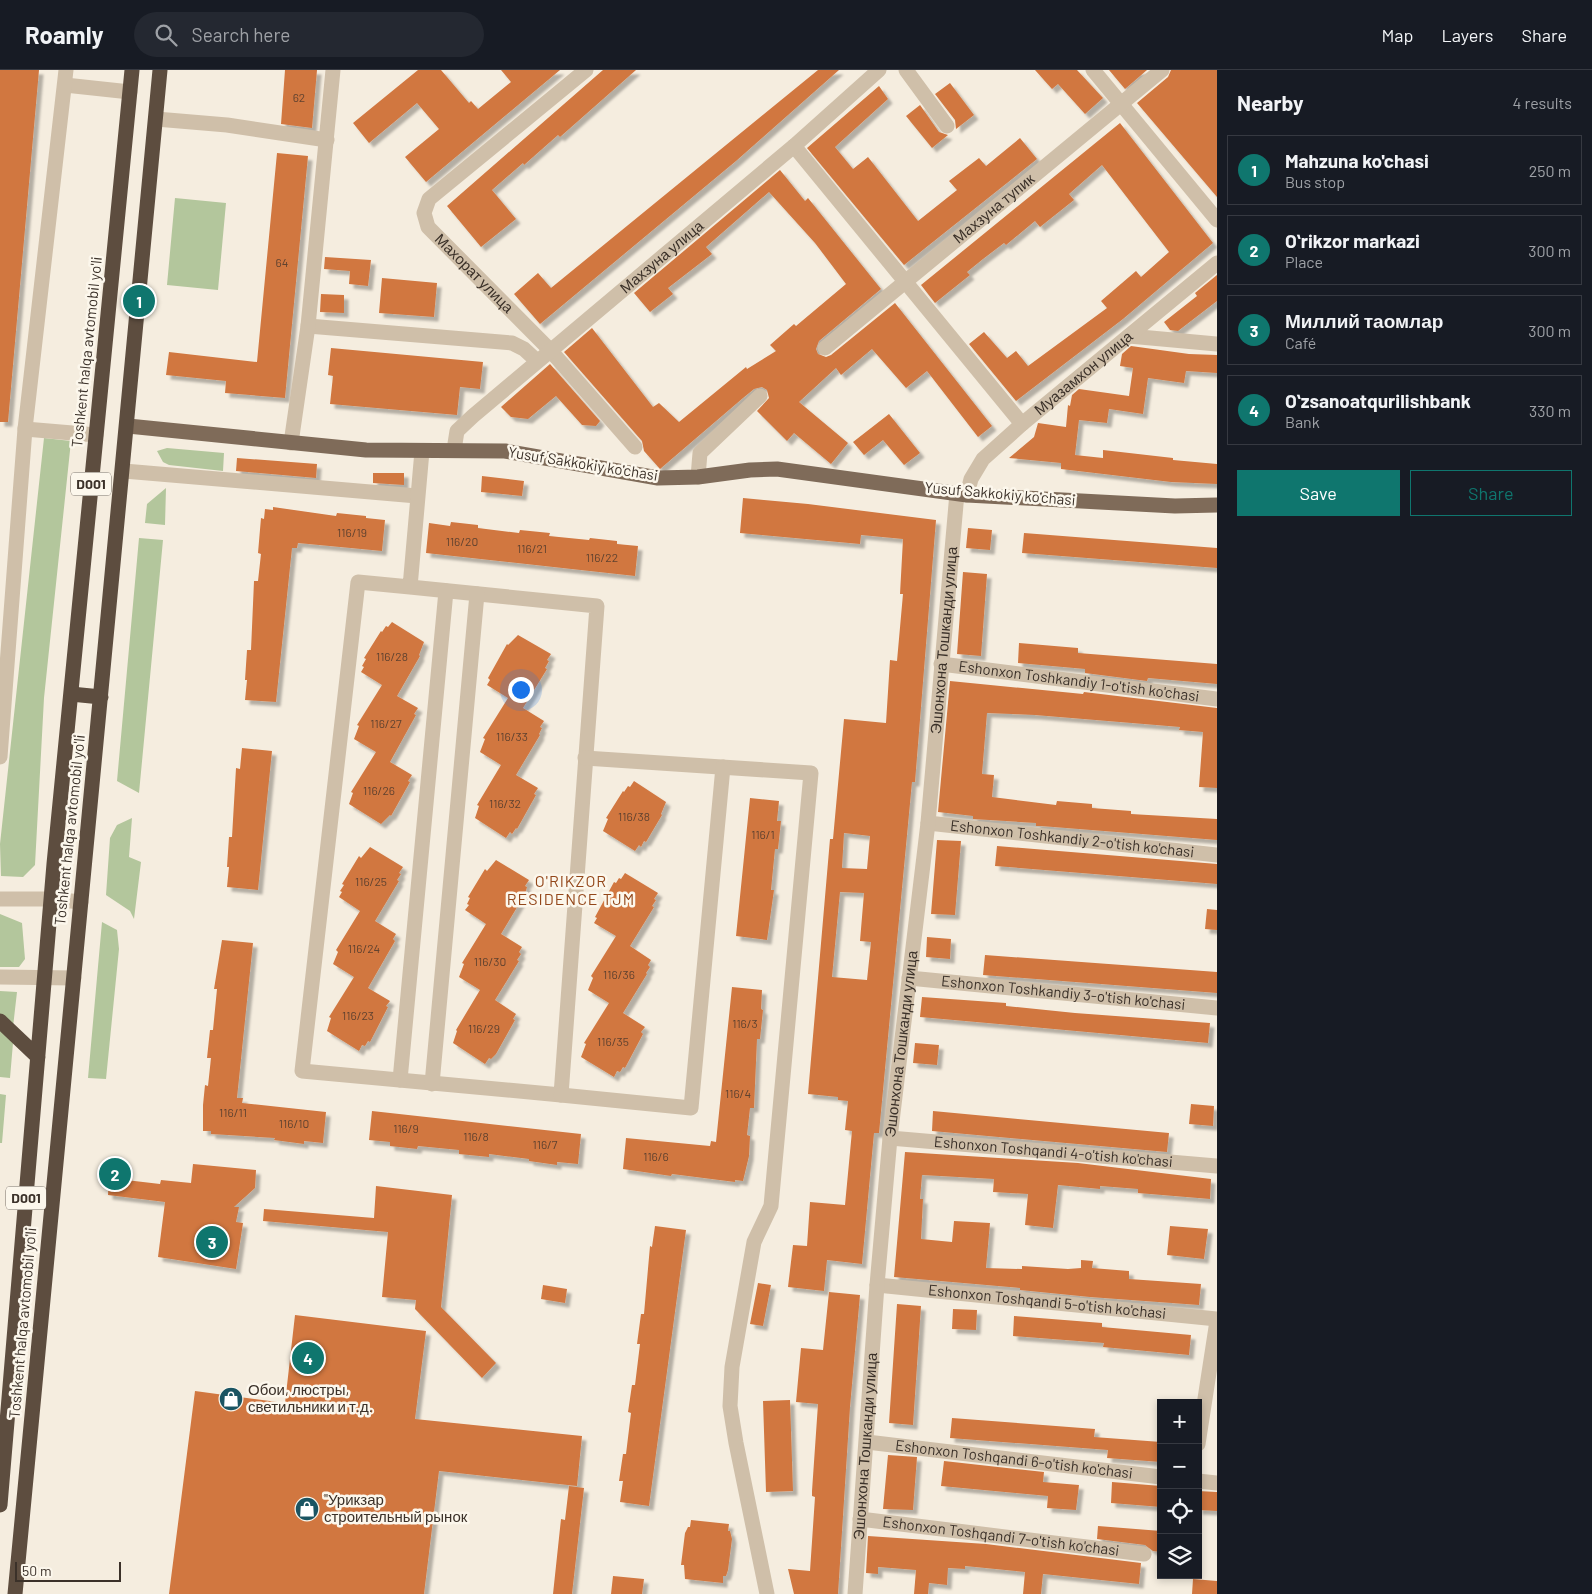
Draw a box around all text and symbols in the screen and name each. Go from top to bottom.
search box [134,12,484,57]
text: Roamly [25,20,104,49]
icon: search [152,21,180,49]
text: Search here [192,23,290,46]
text: Map [1381,24,1413,46]
text: Layers [1441,24,1494,46]
text: Share [1522,24,1567,46]
house number: 62 [293,90,305,104]
text: Nearby [1237,90,1303,115]
text: 4 results [1512,93,1572,112]
text: Mahzuna ko'chasi [1285,149,1429,172]
text: 1 [1251,161,1257,180]
text: 250 m [1529,161,1571,180]
street label: Махзуна тупик [949,169,1038,247]
text: Bus stop [1285,172,1345,191]
street label: Махзуна улица [616,216,707,297]
street label: Махорат улица [432,229,518,317]
text: Oʻrikzor markazi [1285,229,1420,252]
text: 2 [1250,241,1258,260]
text: 300 m [1528,241,1571,260]
text: Place [1285,252,1323,271]
house number: 64 [276,255,288,269]
street label: Toshkent halqa avtomobil yo'li [67,256,105,448]
pin: 1 [123,282,155,320]
text: Миллий таомлар [1285,309,1443,332]
text: 3 [1250,321,1258,340]
text: 300 m [1528,321,1571,340]
street label: Муазамхон улица [1030,326,1136,418]
text: Café [1285,333,1316,352]
text: Oʻzsanoatqurilishbank [1285,389,1471,412]
text: 4 [1249,401,1259,420]
text: 330 m [1529,401,1571,420]
text: Bank [1285,412,1320,431]
street label: Yusuf Sakkokiy ko'chasi [507,442,659,484]
button: Save [1237,470,1400,516]
button: Share [1410,470,1572,516]
road number: D001 [71,472,111,496]
street label: Yusuf Sakkokiy ko'chasi [924,477,1076,509]
house number: 116/19 [337,525,367,539]
house number: 116/20 [446,534,478,548]
house number: 116/21 [517,541,547,555]
street label: Эшонхона Тошканди улица [926,545,960,735]
house number: 116/22 [586,550,618,564]
house number: 116/28 [376,649,408,663]
street label: Eshonxon Toshkandiy 1-o'tish ko'chasi [958,656,1200,705]
your location [508,677,534,703]
house number: 116/27 [370,716,402,730]
house number: 116/33 [496,729,528,743]
street label: Toshkent halqa avtomobil yo'li [50,734,88,926]
house number: 116/26 [363,783,395,797]
house number: 116/32 [489,796,521,810]
house number: 116/38 [618,809,650,823]
street label: Eshonxon Toshkandiy 2-o'tish ko'chasi [949,816,1195,860]
house number: 116/1 [751,827,775,841]
district label: O'RIKZOR RESIDENCE TJM [507,871,635,908]
house number: 116/25 [355,874,387,888]
house number: 116/24 [348,941,380,955]
street label: Эшонхона Тошканди улица [880,949,921,1138]
house number: 116/30 [474,954,506,968]
house number: 116/36 [603,967,635,981]
street label: Eshonxon Toshkandiy 3-o'tish ko'chasi [941,971,1186,1013]
house number: 116/23 [342,1008,374,1022]
house number: 116/3 [732,1016,758,1030]
house number: 116/29 [468,1021,500,1035]
house number: 116/35 [597,1034,629,1048]
house number: 116/4 [725,1086,751,1100]
house number: 116/11 [219,1105,247,1119]
house number: 116/10 [279,1116,309,1130]
house number: 116/9 [393,1121,419,1135]
house number: 116/8 [463,1129,489,1143]
street label: Eshonxon Toshqandi 4-o'tish ko'chasi [933,1132,1174,1170]
house number: 116/7 [532,1137,558,1151]
house number: 116/6 [643,1149,669,1163]
pin: 2 [99,1155,131,1193]
road number: D001 [6,1186,46,1210]
pin: 3 [196,1223,228,1261]
street label: Toshkent halqa avtomobil yo'li [5,1227,39,1419]
street label: Eshonxon Toshqandi 5-o'tish ko'chasi [927,1280,1167,1322]
pin: 4 [292,1339,324,1377]
street label: Эшонхона Тошканди улица [849,1351,880,1541]
place label: Обои, люстры, светильники и т.д. [248,1380,373,1415]
shop icon: Обои, люстры, светильники и т.д. [218,1386,244,1412]
map controls [1157,1399,1202,1579]
button: + [1157,1399,1202,1444]
street label: Eshonxon Toshqandi 6-o'tish ko'chasi [894,1435,1134,1482]
button: − [1157,1444,1202,1489]
button: locate [1157,1489,1202,1534]
place label: "Урикзар строительный рынок [324,1490,468,1525]
shop icon: "Урикзар строительный рынок [294,1496,320,1522]
street label: Eshonxon Toshqandi 7-o'tish ko'chasi [882,1512,1120,1559]
button: layers [1157,1534,1202,1579]
scale bar [15,1559,121,1582]
text: 50 m [22,1562,51,1579]

